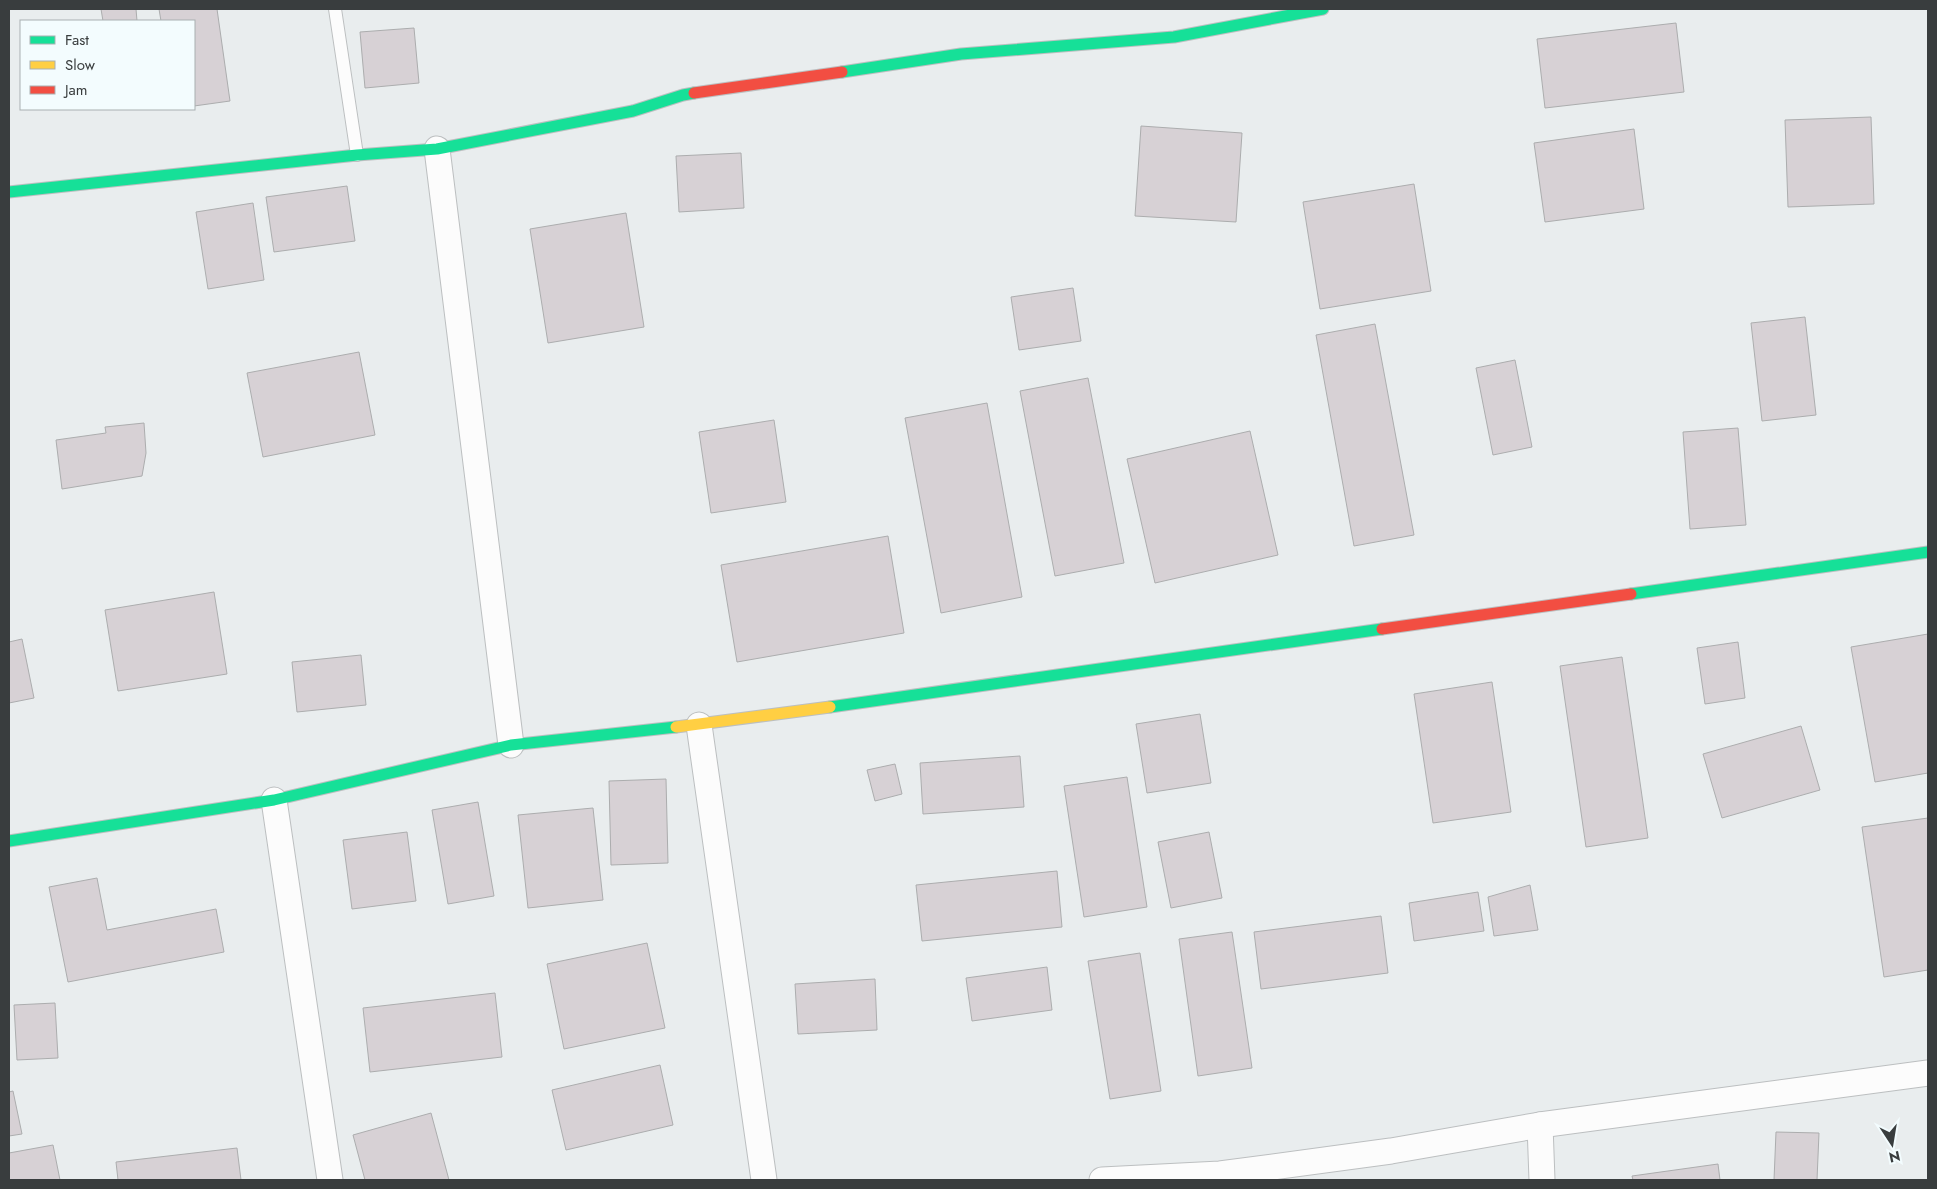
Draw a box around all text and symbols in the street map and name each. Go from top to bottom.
legend [20,20,195,110]
text: Fast [65,29,89,51]
text: Slow [65,54,96,76]
text: Jam [63,79,88,101]
north arrow [1867,1119,1917,1169]
text: N [1887,1146,1902,1168]

